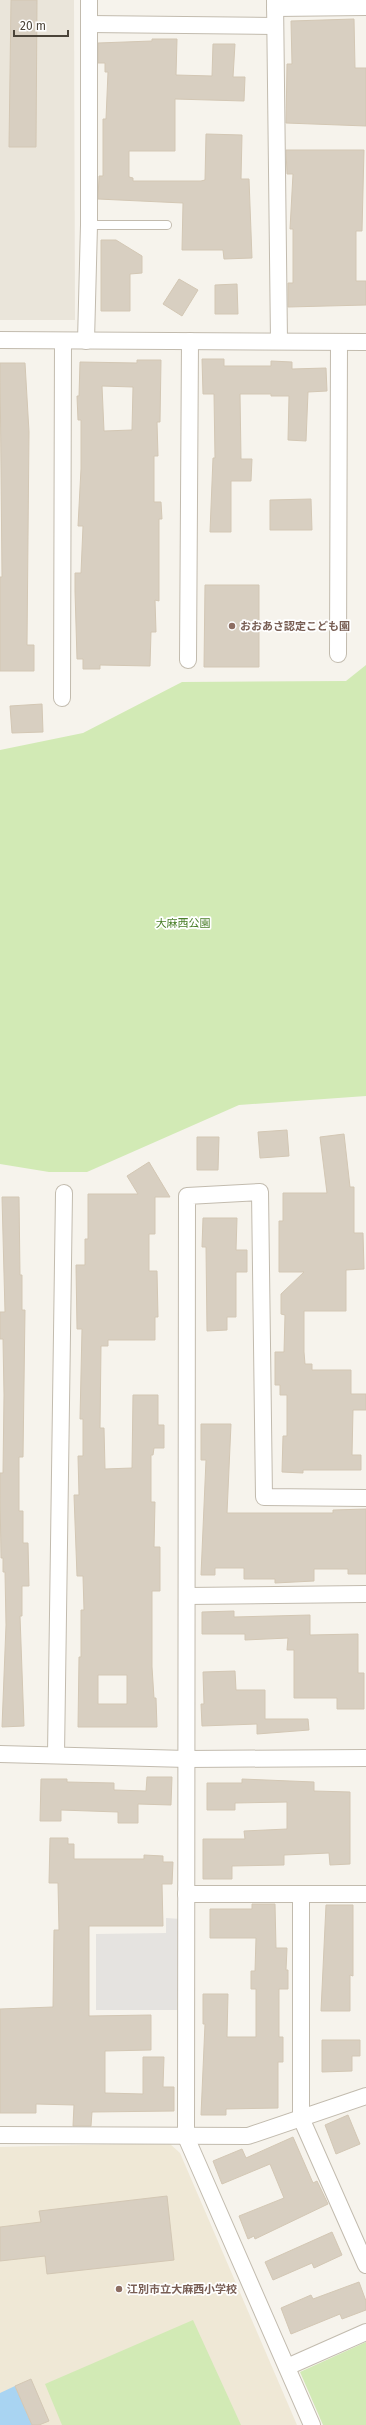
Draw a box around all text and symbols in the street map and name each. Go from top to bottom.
scale bar [14,12,68,38]
text: 20 m [20,19,46,33]
place label: おおあさ認定こども園 [240,620,350,633]
marker: おおあさ認定こども園 [227,621,237,631]
park label: 大麻西公園 [156,917,211,930]
place label: 江別市立大麻西小学校 [127,2283,237,2296]
marker: 江別市立大麻西小学校 [114,2284,124,2294]

